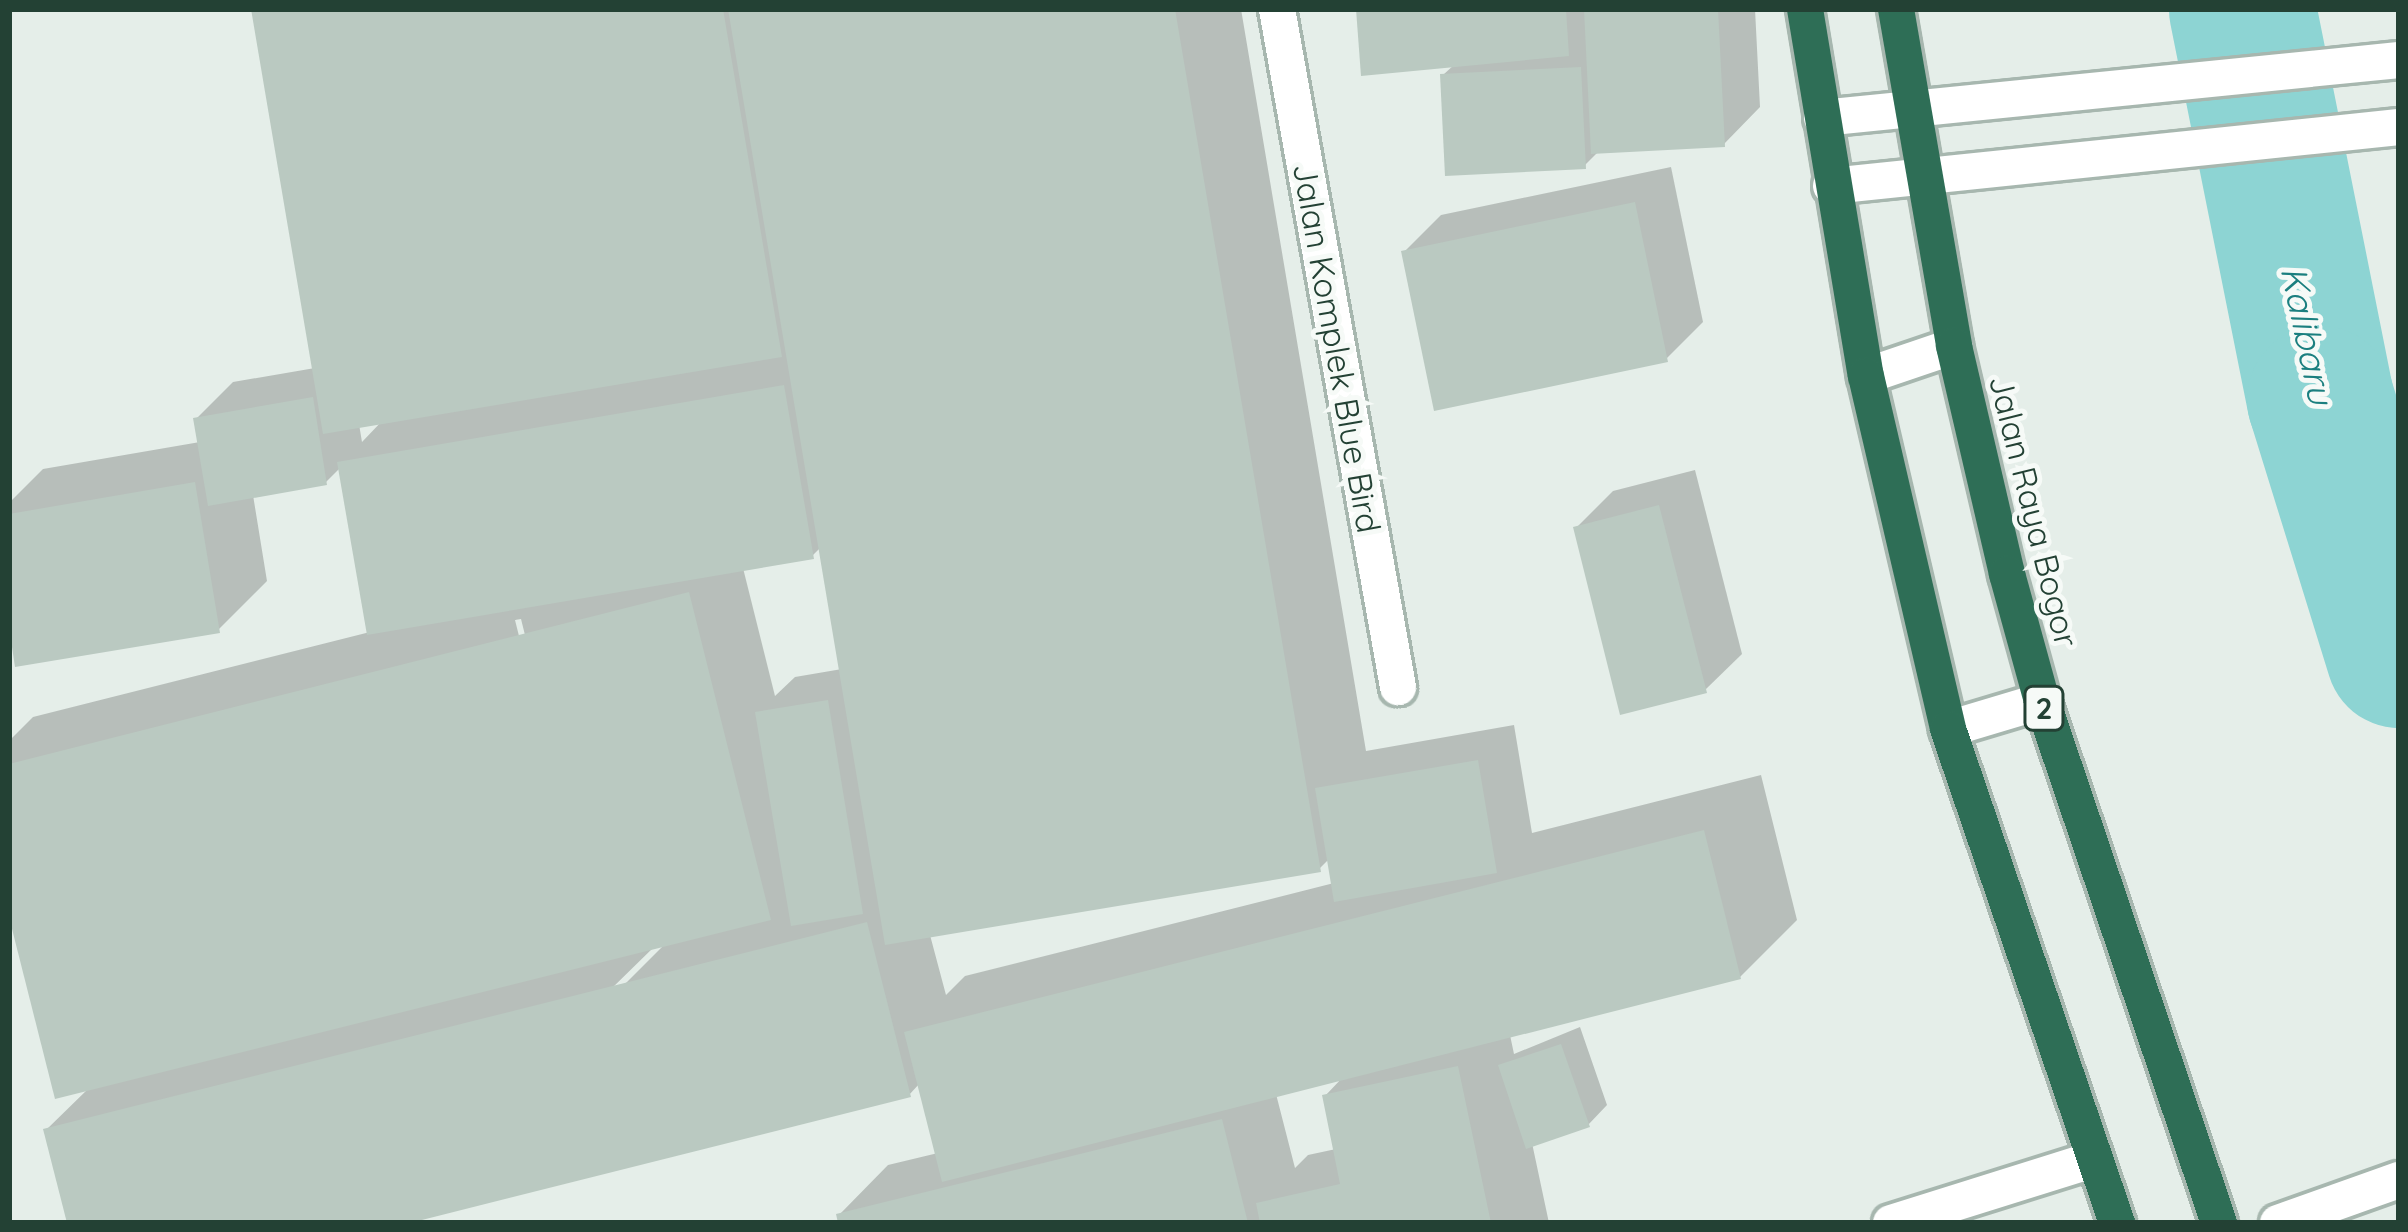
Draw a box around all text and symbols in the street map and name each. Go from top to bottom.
street label: Jalan Komplek Blue Bird [1285,160,1389,536]
water label: Kalibaru [2272,262,2344,408]
street label: Jalan Raya Bogor [1981,371,2087,651]
road number: 2 [2023,684,2065,732]

